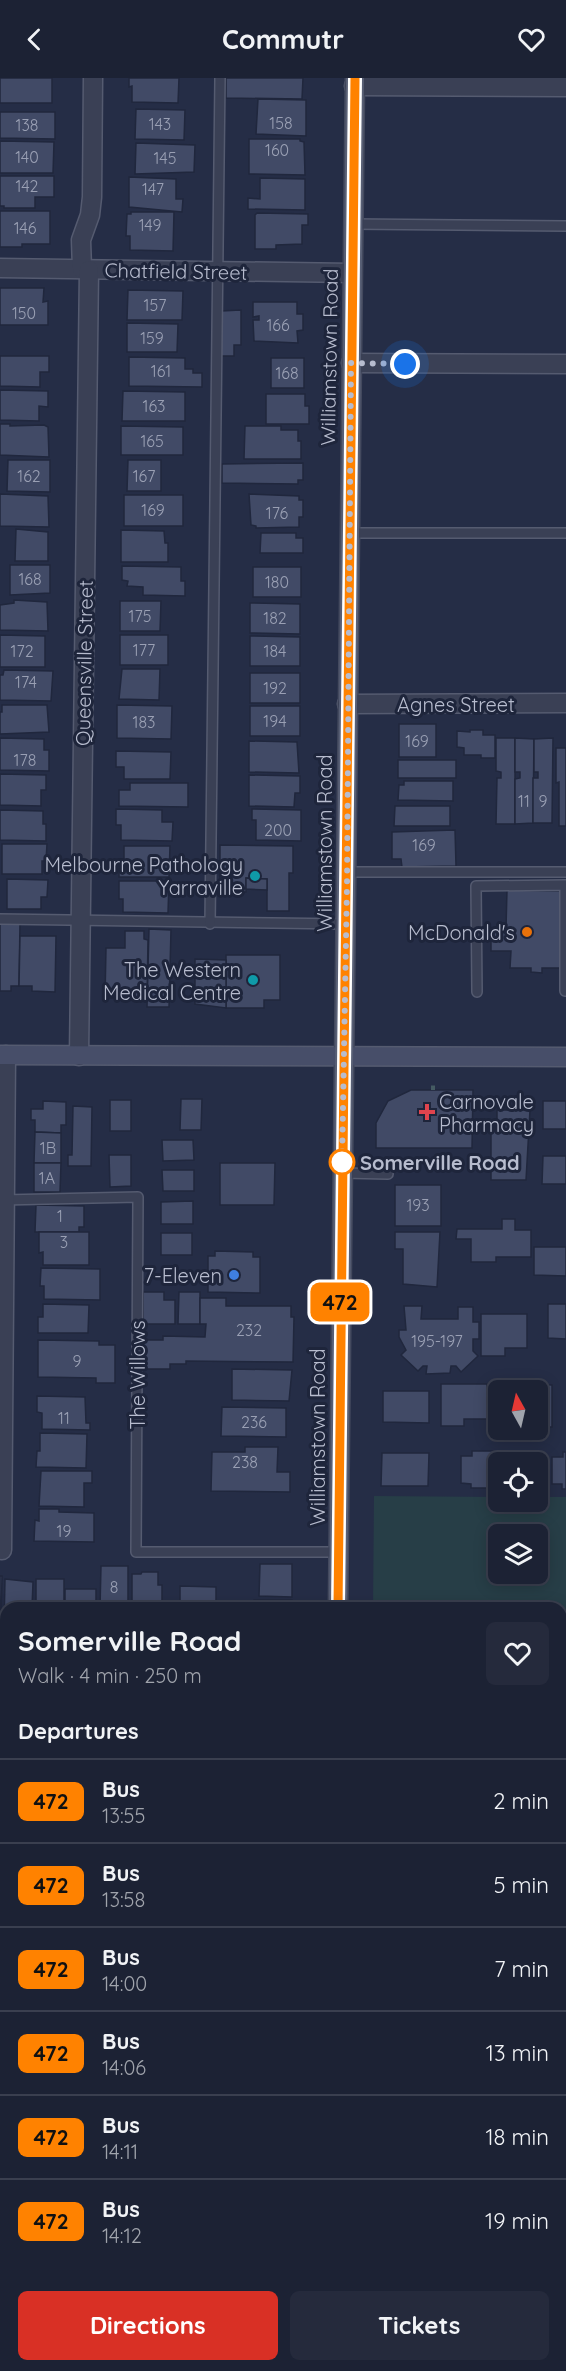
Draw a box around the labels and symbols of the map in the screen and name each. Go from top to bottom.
house number: 158 [269,113,293,133]
house number: 143 [149,114,171,134]
house number: 138 [16,115,38,135]
house number: 160 [265,140,289,160]
house number: 140 [15,147,39,167]
house number: 145 [154,148,176,168]
house number: 142 [16,176,39,196]
house number: 147 [142,179,164,199]
house number: 149 [139,215,161,235]
house number: 146 [14,218,37,238]
street label: Chatfield Street [104,257,248,285]
street label: Williamstown Road [315,268,343,446]
house number: 157 [144,295,166,315]
house number: 150 [12,303,36,323]
house number: 166 [266,315,290,335]
house number: 159 [140,328,164,348]
your location [390,349,420,379]
house number: 161 [151,361,171,381]
house number: 168 [275,363,299,383]
house number: 163 [143,396,165,416]
house number: 165 [140,431,164,451]
house number: 162 [17,466,41,486]
house number: 167 [133,466,155,486]
house number: 169 [141,500,165,520]
house number: 176 [266,503,289,523]
house number: 168 [18,569,42,589]
house number: 180 [265,572,289,592]
street label: Queensville Street [70,580,98,746]
house number: 175 [129,606,151,626]
house number: 182 [263,608,287,628]
house number: 177 [133,640,155,660]
house number: 172 [11,641,34,661]
house number: 184 [264,641,287,661]
house number: 174 [15,672,37,692]
house number: 192 [263,678,287,698]
street label: Agnes Street [397,692,515,717]
house number: 194 [263,711,287,731]
house number: 183 [133,712,155,732]
house number: 169 [405,731,429,751]
house number: 178 [14,750,36,770]
street label: Williamstown Road [312,754,337,932]
house number: 11 [518,791,530,811]
house number: 9 [539,791,548,811]
house number: 200 [264,820,292,840]
house number: 169 [412,835,436,855]
place label: Melbourne Pathology Yarraville [44,852,243,900]
marker: Melbourne Pathology Yarraville [248,869,262,883]
place label: McDonald's [408,920,515,945]
marker: McDonald's [520,925,534,939]
place label: The Western Medical Centre [103,957,241,1005]
marker: The Western Medical Centre [246,973,260,987]
place label: Carnovale Pharmacy [439,1089,534,1137]
marker: Carnovale Pharmacy [420,1105,434,1119]
house number: 1B [40,1138,56,1158]
marker: Somerville Road [329,1149,355,1175]
place label: Somerville Road [360,1150,520,1175]
house number: 1A [39,1168,55,1188]
house number: 193 [406,1195,430,1215]
house number: 1 [57,1206,63,1226]
house number: 3 [60,1232,68,1252]
place label: 7-Eleven [144,1263,222,1288]
marker: 7-Eleven [227,1268,241,1282]
line badge: 472 [306,1282,374,1322]
street label: The Willows [125,1320,150,1430]
house number: 232 [236,1320,262,1340]
house number: 195-197 [411,1331,463,1351]
street label: Williamstown Road [305,1348,330,1526]
house number: 9 [73,1351,82,1371]
north arrow [488,1380,548,1440]
house number: 11 [58,1408,70,1428]
house number: 236 [241,1412,267,1432]
house number: 238 [232,1452,258,1472]
house number: 19 [57,1521,71,1541]
house number: 8 [110,1577,118,1597]

